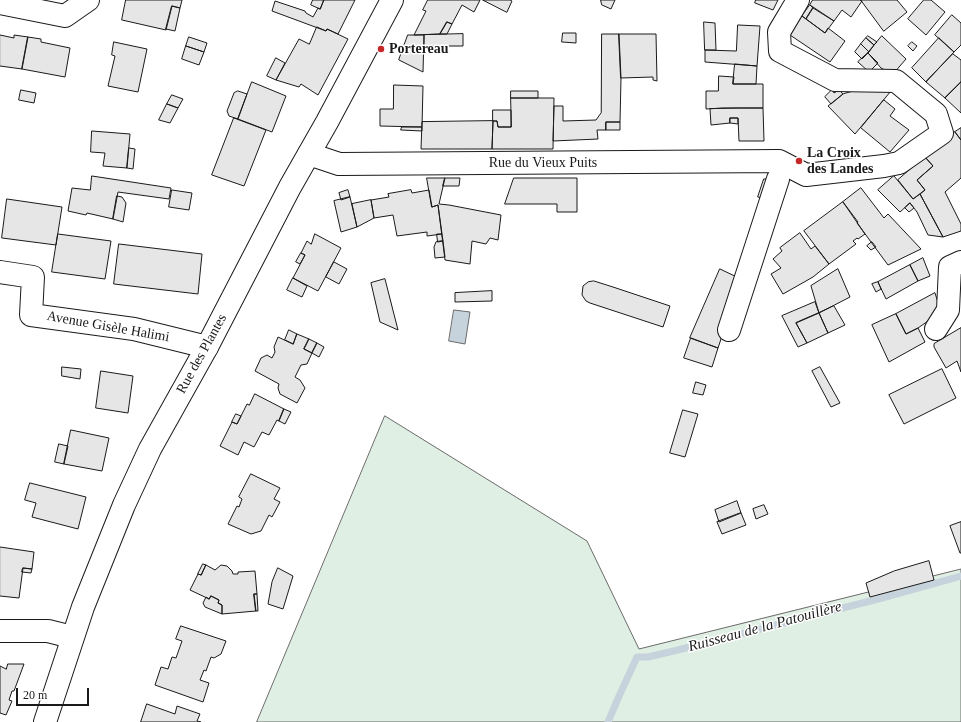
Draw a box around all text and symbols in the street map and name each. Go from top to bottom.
place label: Portereau [389,41,449,57]
marker: Portereau [376,44,386,54]
place label: La Croix des Landes [807,145,874,178]
street label: Rue du Vieux Puits [489,155,597,171]
marker: La Croix des Landes [794,156,804,166]
street label: Avenue Gisèle Halimi [45,308,171,346]
street label: Rue des Plantes [173,311,231,397]
water label: Ruisseau de la Patouillère [686,598,844,656]
scale bar [18,680,91,706]
text: 20 m [23,688,47,702]

